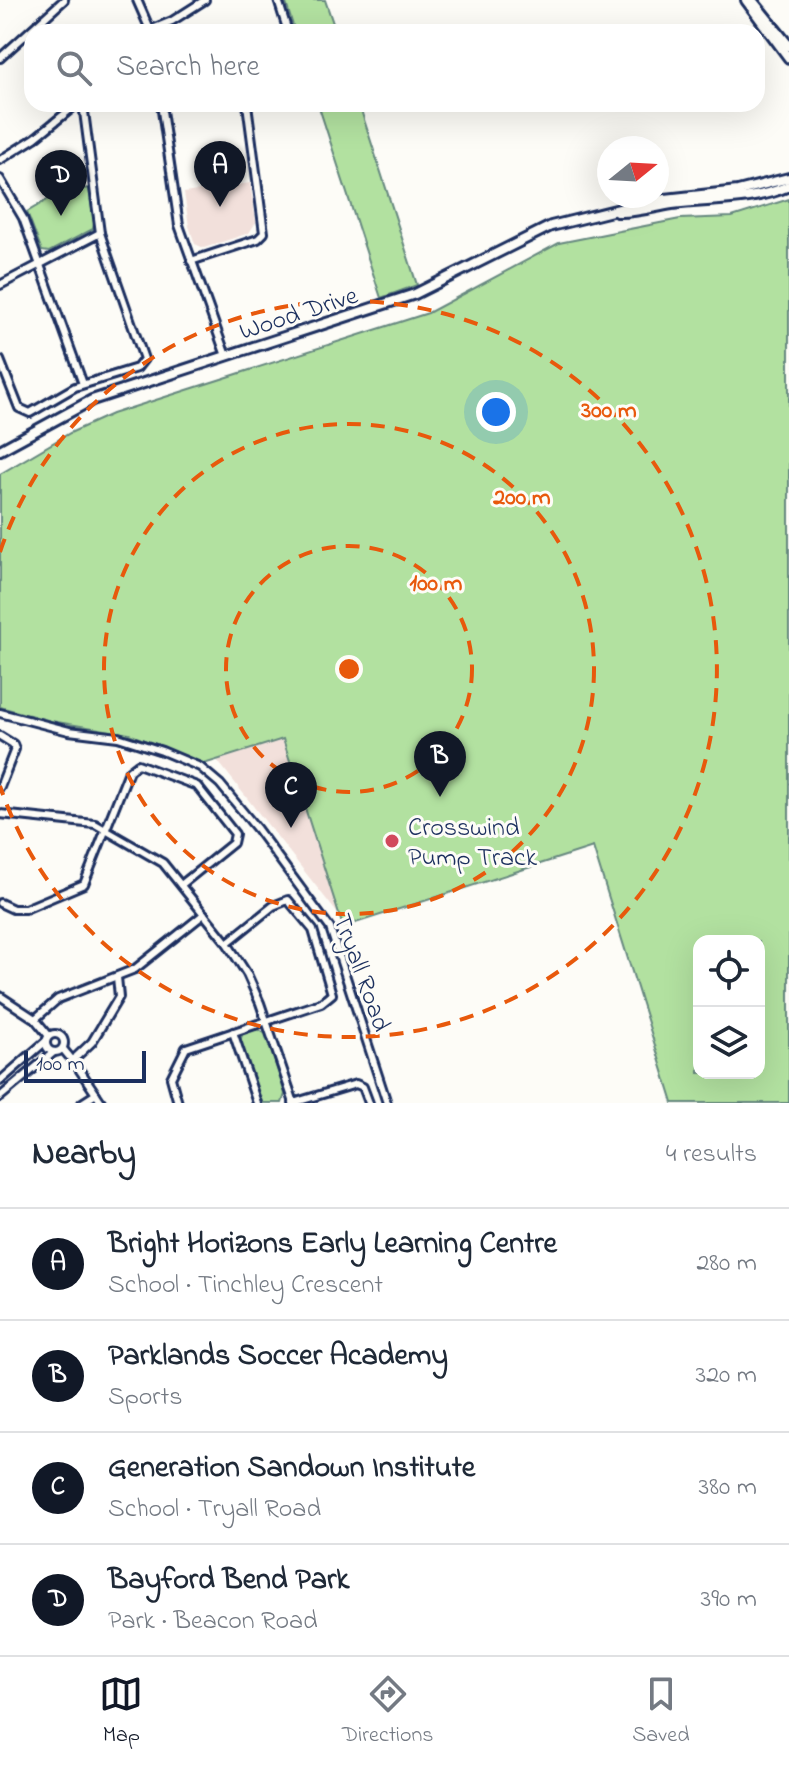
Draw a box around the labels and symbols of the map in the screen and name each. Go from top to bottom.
north arrow [597,136,669,208]
pin: A [194,141,246,207]
pin: D [35,150,87,216]
street label: Wood Drive [235,278,363,352]
your location [476,392,516,432]
text: 300 m [580,394,637,429]
text: 200 m [492,481,551,516]
text: 100 m [410,567,463,602]
centre of rings [335,655,363,683]
pin: B [414,731,466,797]
pin: C [265,762,317,828]
place label: Crosswind Pump Track [408,810,538,878]
marker: Crosswind Pump Track [383,832,401,850]
street label: Tryall Road [321,909,399,1038]
scale bar [24,1047,146,1083]

